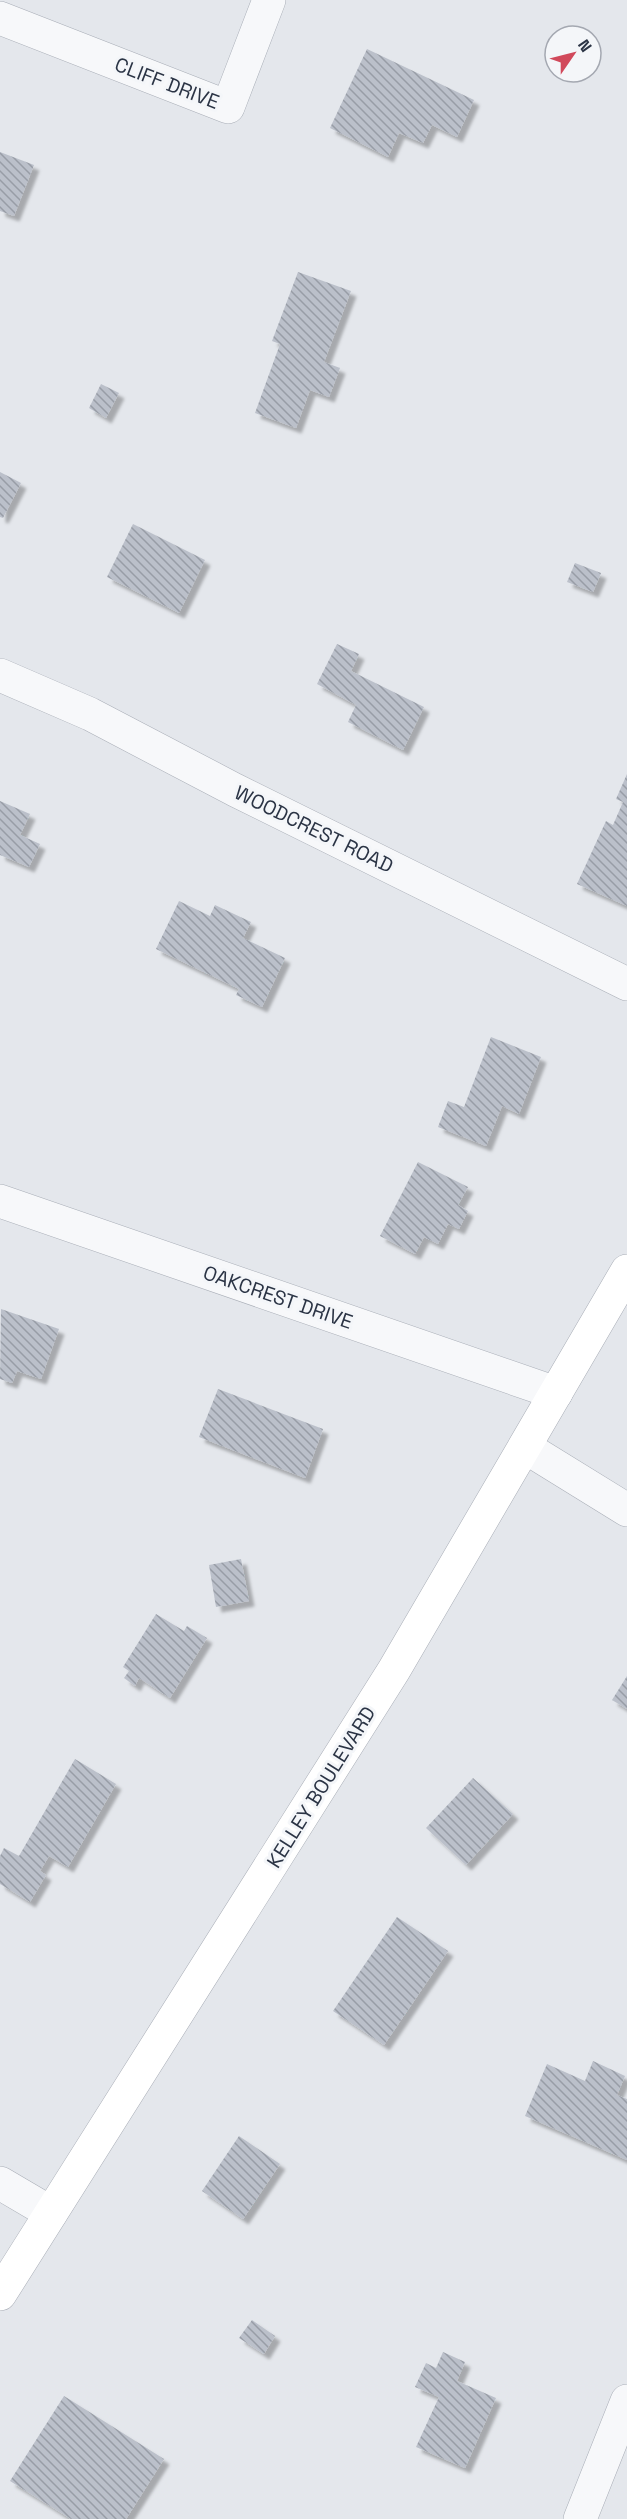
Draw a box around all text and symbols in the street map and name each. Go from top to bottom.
north arrow [543,24,603,84]
text: N [573,35,597,56]
street label: CLIFF DRIVE [111,51,223,115]
street label: WOODCREST ROAD [230,779,398,879]
street label: OAKCREST DRIVE [200,1259,356,1335]
street label: KELLEY BOULEVARD [261,1701,381,1873]

